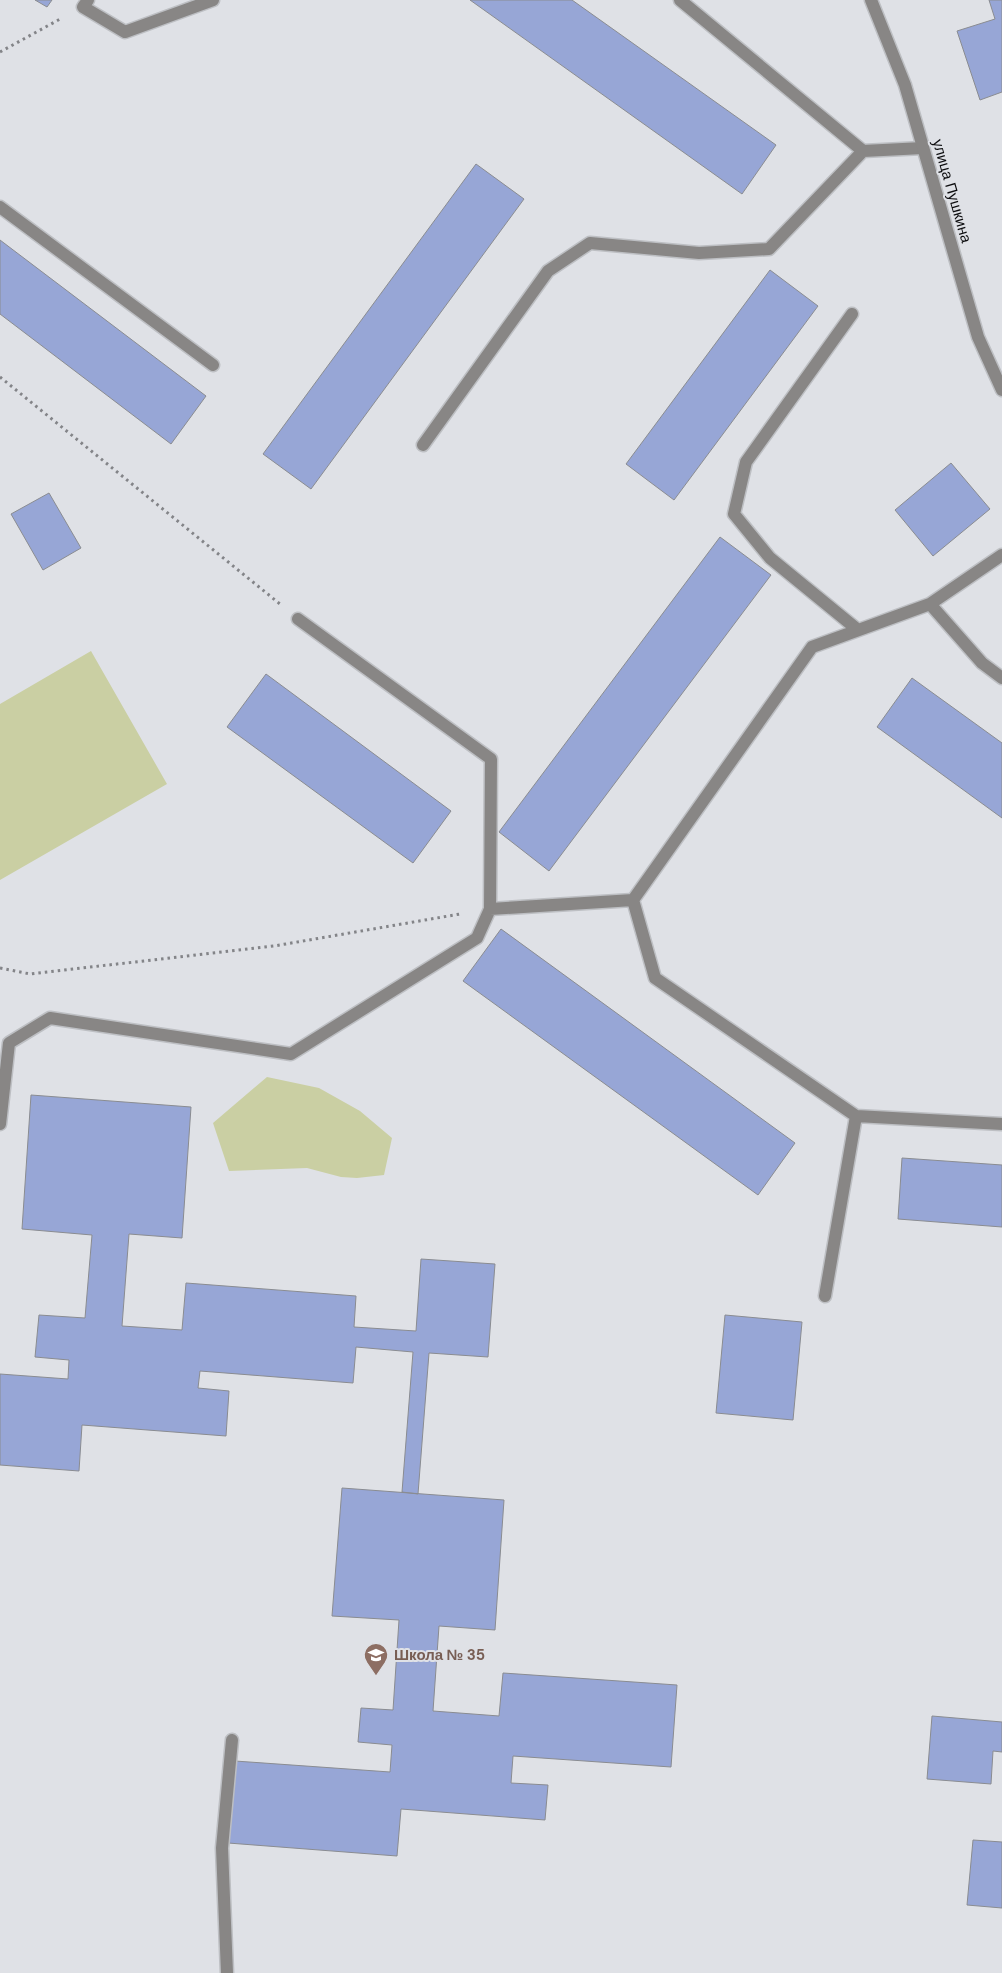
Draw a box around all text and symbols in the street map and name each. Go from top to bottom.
street label: улица Пушкина [928,137,977,246]
school or university icon: Школа № 35 [363,1642,389,1676]
place label: Школа № 35 [394,1645,485,1665]

